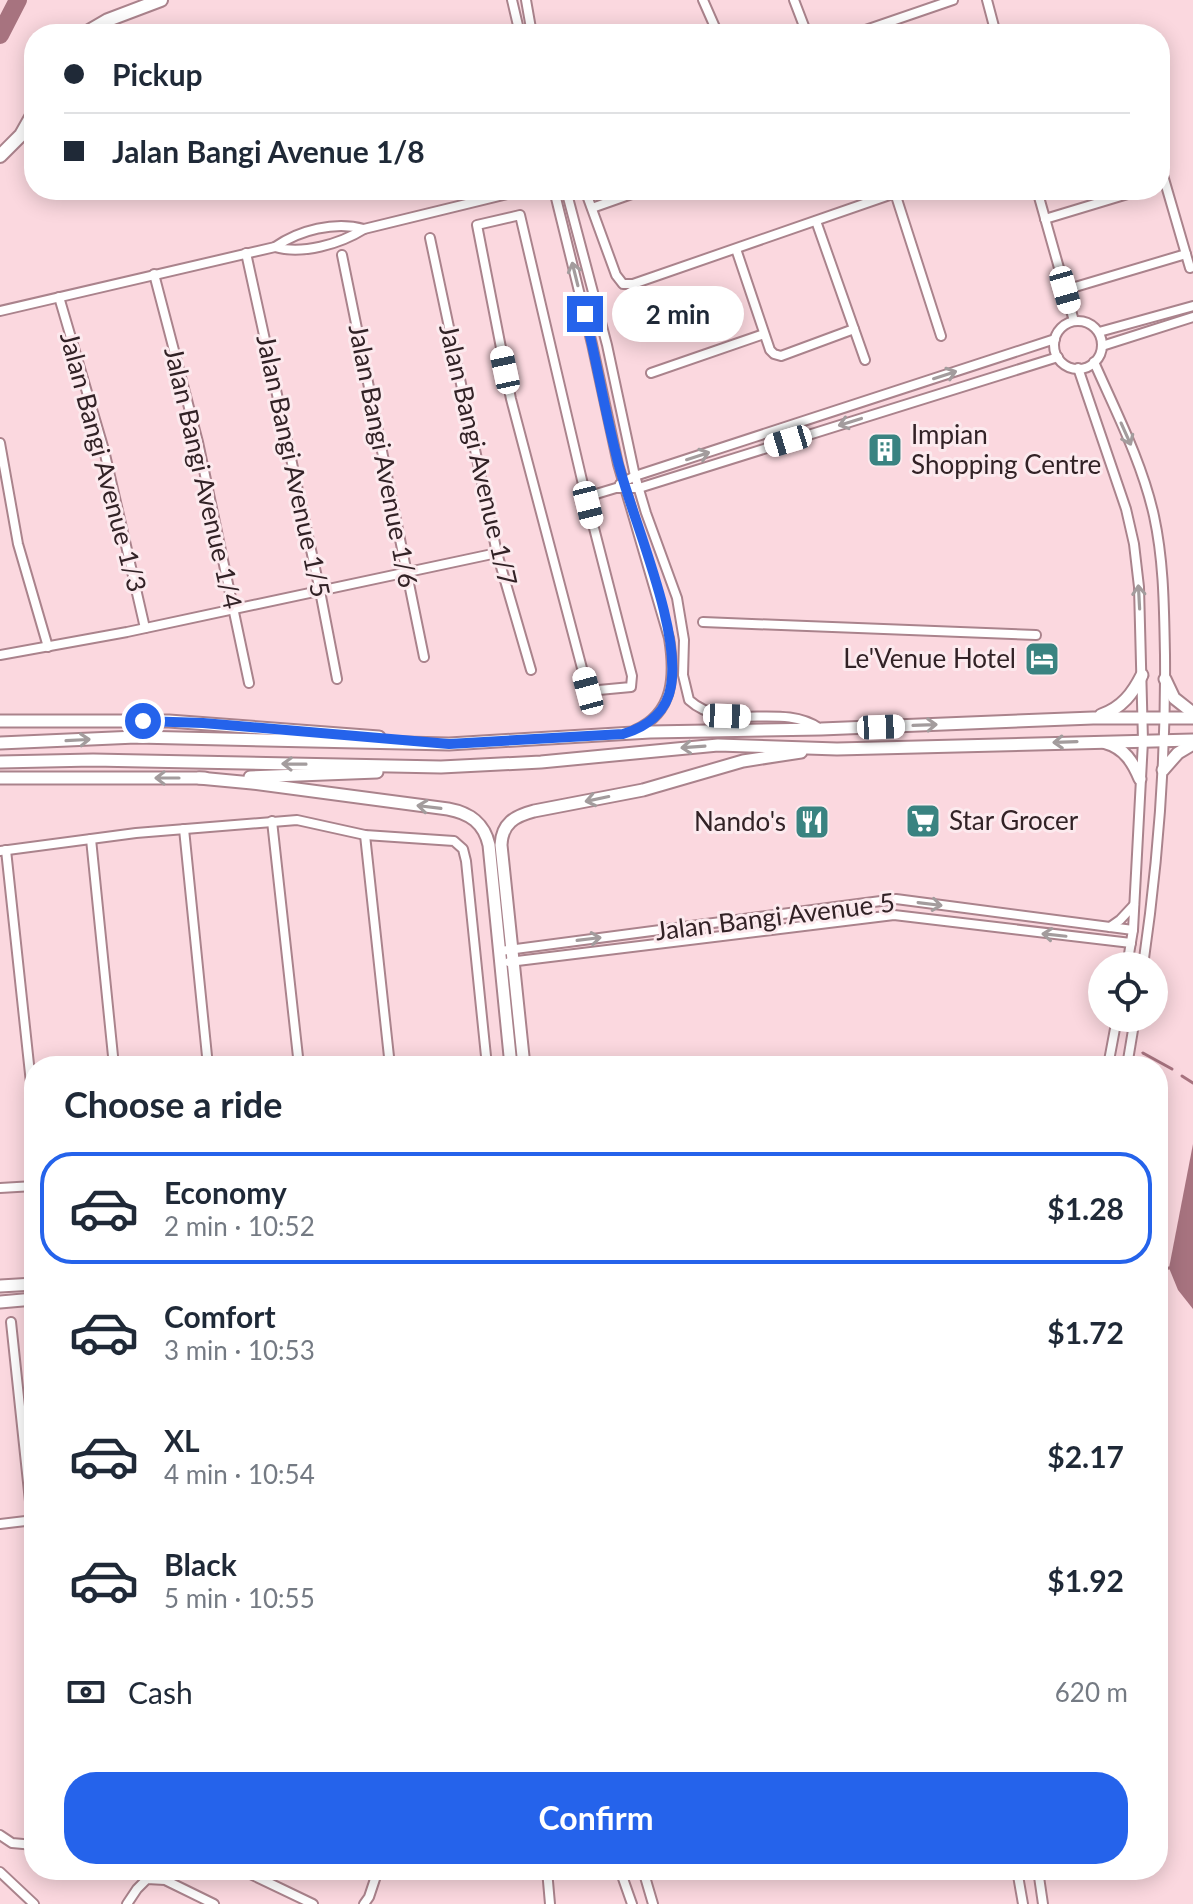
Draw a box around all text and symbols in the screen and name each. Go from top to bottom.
text: Pickup [112,56,203,92]
text: Jalan Bangi Avenue 1/8 [112,133,425,169]
one-way arrow [567,261,582,287]
car [1047,264,1083,316]
callout: 2 min [613,286,745,342]
route end [567,296,603,332]
text: 2 min [646,298,710,330]
street label: Jalan Bangi Avenue 1/6 [343,321,425,590]
street label: Jalan Bangi Avenue 1/7 [433,321,525,589]
street label: Jalan Bangi Avenue 1/3 [54,328,154,595]
street label: Jalan Bangi Avenue 1/5 [250,331,337,600]
street label: Jalan Bangi Avenue 1/4 [158,344,250,612]
car [488,344,522,396]
one-way arrow [932,367,957,382]
one-way arrow [837,415,863,430]
place label: Impian Shopping Centre [911,418,1101,480]
one-way arrow [1119,421,1134,445]
car [762,423,814,459]
building icon: Impian Shopping Centre [866,431,904,469]
one-way arrow [685,447,710,462]
car [571,479,605,531]
one-way arrow [1132,584,1147,611]
hotel icon: Le'Venue Hotel [1023,640,1061,678]
place label: Le'Venue Hotel [843,642,1016,674]
car [570,665,606,717]
route start [125,703,161,739]
car [703,703,751,729]
car [857,714,905,740]
one-way arrow [911,717,938,732]
one-way arrow [64,732,91,747]
one-way arrow [1052,735,1079,750]
one-way arrow [680,739,707,754]
one-way arrow [281,756,308,771]
one-way arrow [154,770,181,786]
one-way arrow [585,792,611,807]
one-way arrow [417,799,442,814]
supermarket icon: Star Grocer [904,802,942,840]
restaurant icon: Nando's [793,803,831,841]
place label: Star Grocer [949,804,1079,836]
place label: Nando's [694,805,786,837]
street label: Jalan Bangi Avenue 5 [653,885,896,947]
one-way arrow [917,897,942,912]
one-way arrow [1041,927,1068,942]
one-way arrow [576,931,601,946]
map controls [1088,952,1168,1032]
button: locate [1088,952,1168,1032]
text: Choose a ride [64,1082,283,1126]
icon: car [68,1172,140,1244]
text: Economy [164,1174,287,1210]
text: $1.28 [1047,1190,1124,1226]
text: 2 min · 10:52 [164,1210,315,1242]
icon: car [68,1296,140,1368]
text: Comfort [164,1298,276,1334]
text: $1.72 [1047,1314,1124,1350]
text: 3 min · 10:53 [164,1334,315,1366]
icon: car [68,1420,140,1492]
text: XL [164,1422,200,1458]
text: $2.17 [1047,1438,1124,1474]
text: 4 min · 10:54 [164,1458,315,1490]
icon: car [68,1544,140,1616]
text: Black [164,1546,237,1582]
text: $1.92 [1047,1562,1124,1598]
text: 5 min · 10:55 [164,1582,315,1614]
icon: cash [64,1670,108,1714]
text: Cash [128,1674,193,1710]
text: 620 m [1055,1676,1128,1708]
button: Confirm [64,1772,1128,1864]

